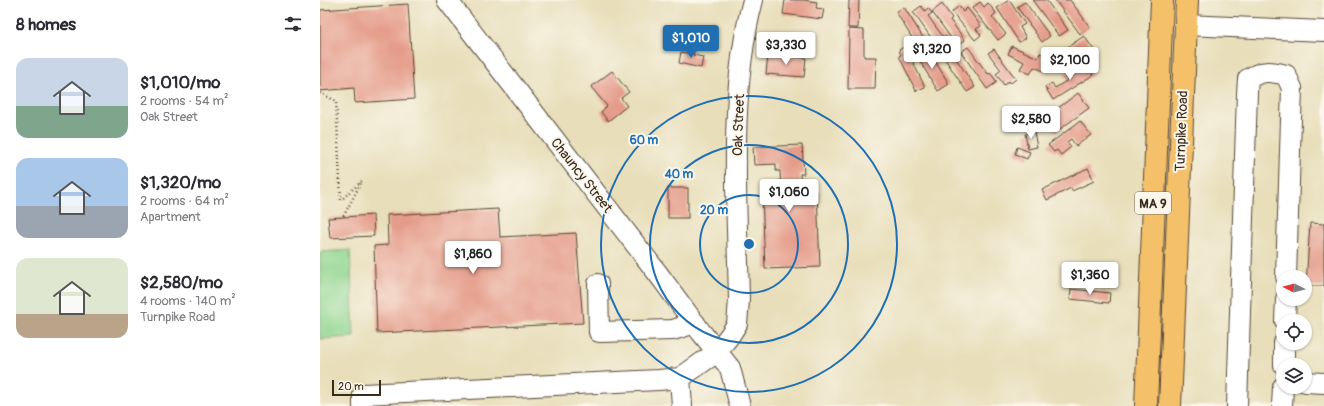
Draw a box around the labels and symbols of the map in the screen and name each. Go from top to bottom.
pin: $1,010 [658,25,724,59]
pin: $3,330 [753,32,819,66]
pin: $1,320 [899,36,965,70]
pin: $2,100 [1037,47,1103,81]
street label: Turnpike Road [1172,90,1191,172]
street label: Oak Street [729,93,748,156]
pin: $2,580 [998,106,1064,140]
text: 60 m [630,133,659,148]
street label: Chauncy Street [547,134,616,216]
text: 40 m [664,167,694,182]
pin: $1,060 [756,179,822,213]
road number: MA 9 [1135,192,1171,214]
text: 20 m [700,203,728,218]
centre of rings [742,237,756,251]
pin: $1,860 [440,241,506,275]
pin: $1,360 [1057,262,1123,296]
north arrow [1276,270,1312,306]
scale bar [332,378,381,397]

